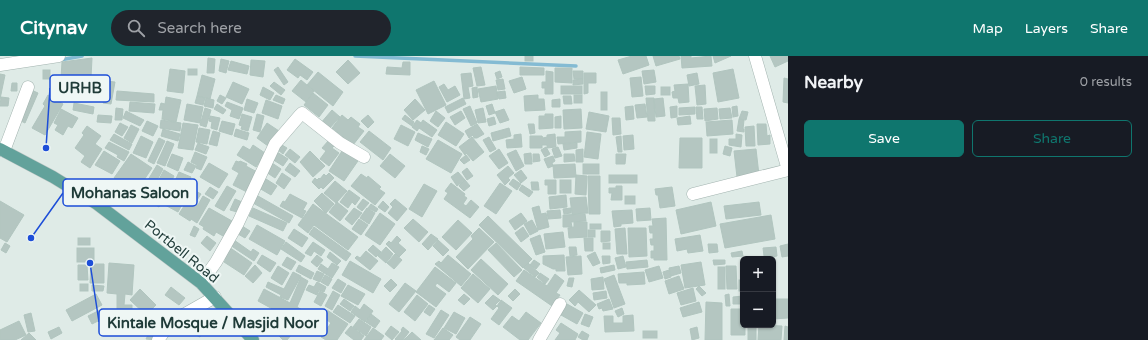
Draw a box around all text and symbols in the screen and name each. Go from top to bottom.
search box [111,10,391,46]
text: Citynav [20,17,87,39]
icon: search [125,17,147,39]
text: Search here [157,19,242,37]
text: Map [973,20,1003,37]
text: Layers [1025,20,1068,37]
text: Share [1090,20,1128,37]
text: Nearby [804,72,863,93]
text: 0 results [1080,74,1132,90]
callout: URHB [50,75,110,102]
text: URHB [58,79,102,97]
button: Save [804,120,964,157]
button: Share [972,120,1132,157]
callout: Mohanas Saloon [63,179,197,206]
text: Mohanas Saloon [71,184,189,202]
street label: Portbell Road [141,216,222,287]
map controls [740,256,776,328]
button: + [740,256,776,292]
button: − [740,292,776,328]
callout: Kintale Mosque / Masjid Noor [99,309,327,336]
text: Kintale Mosque / Masjid Noor [107,314,319,333]

